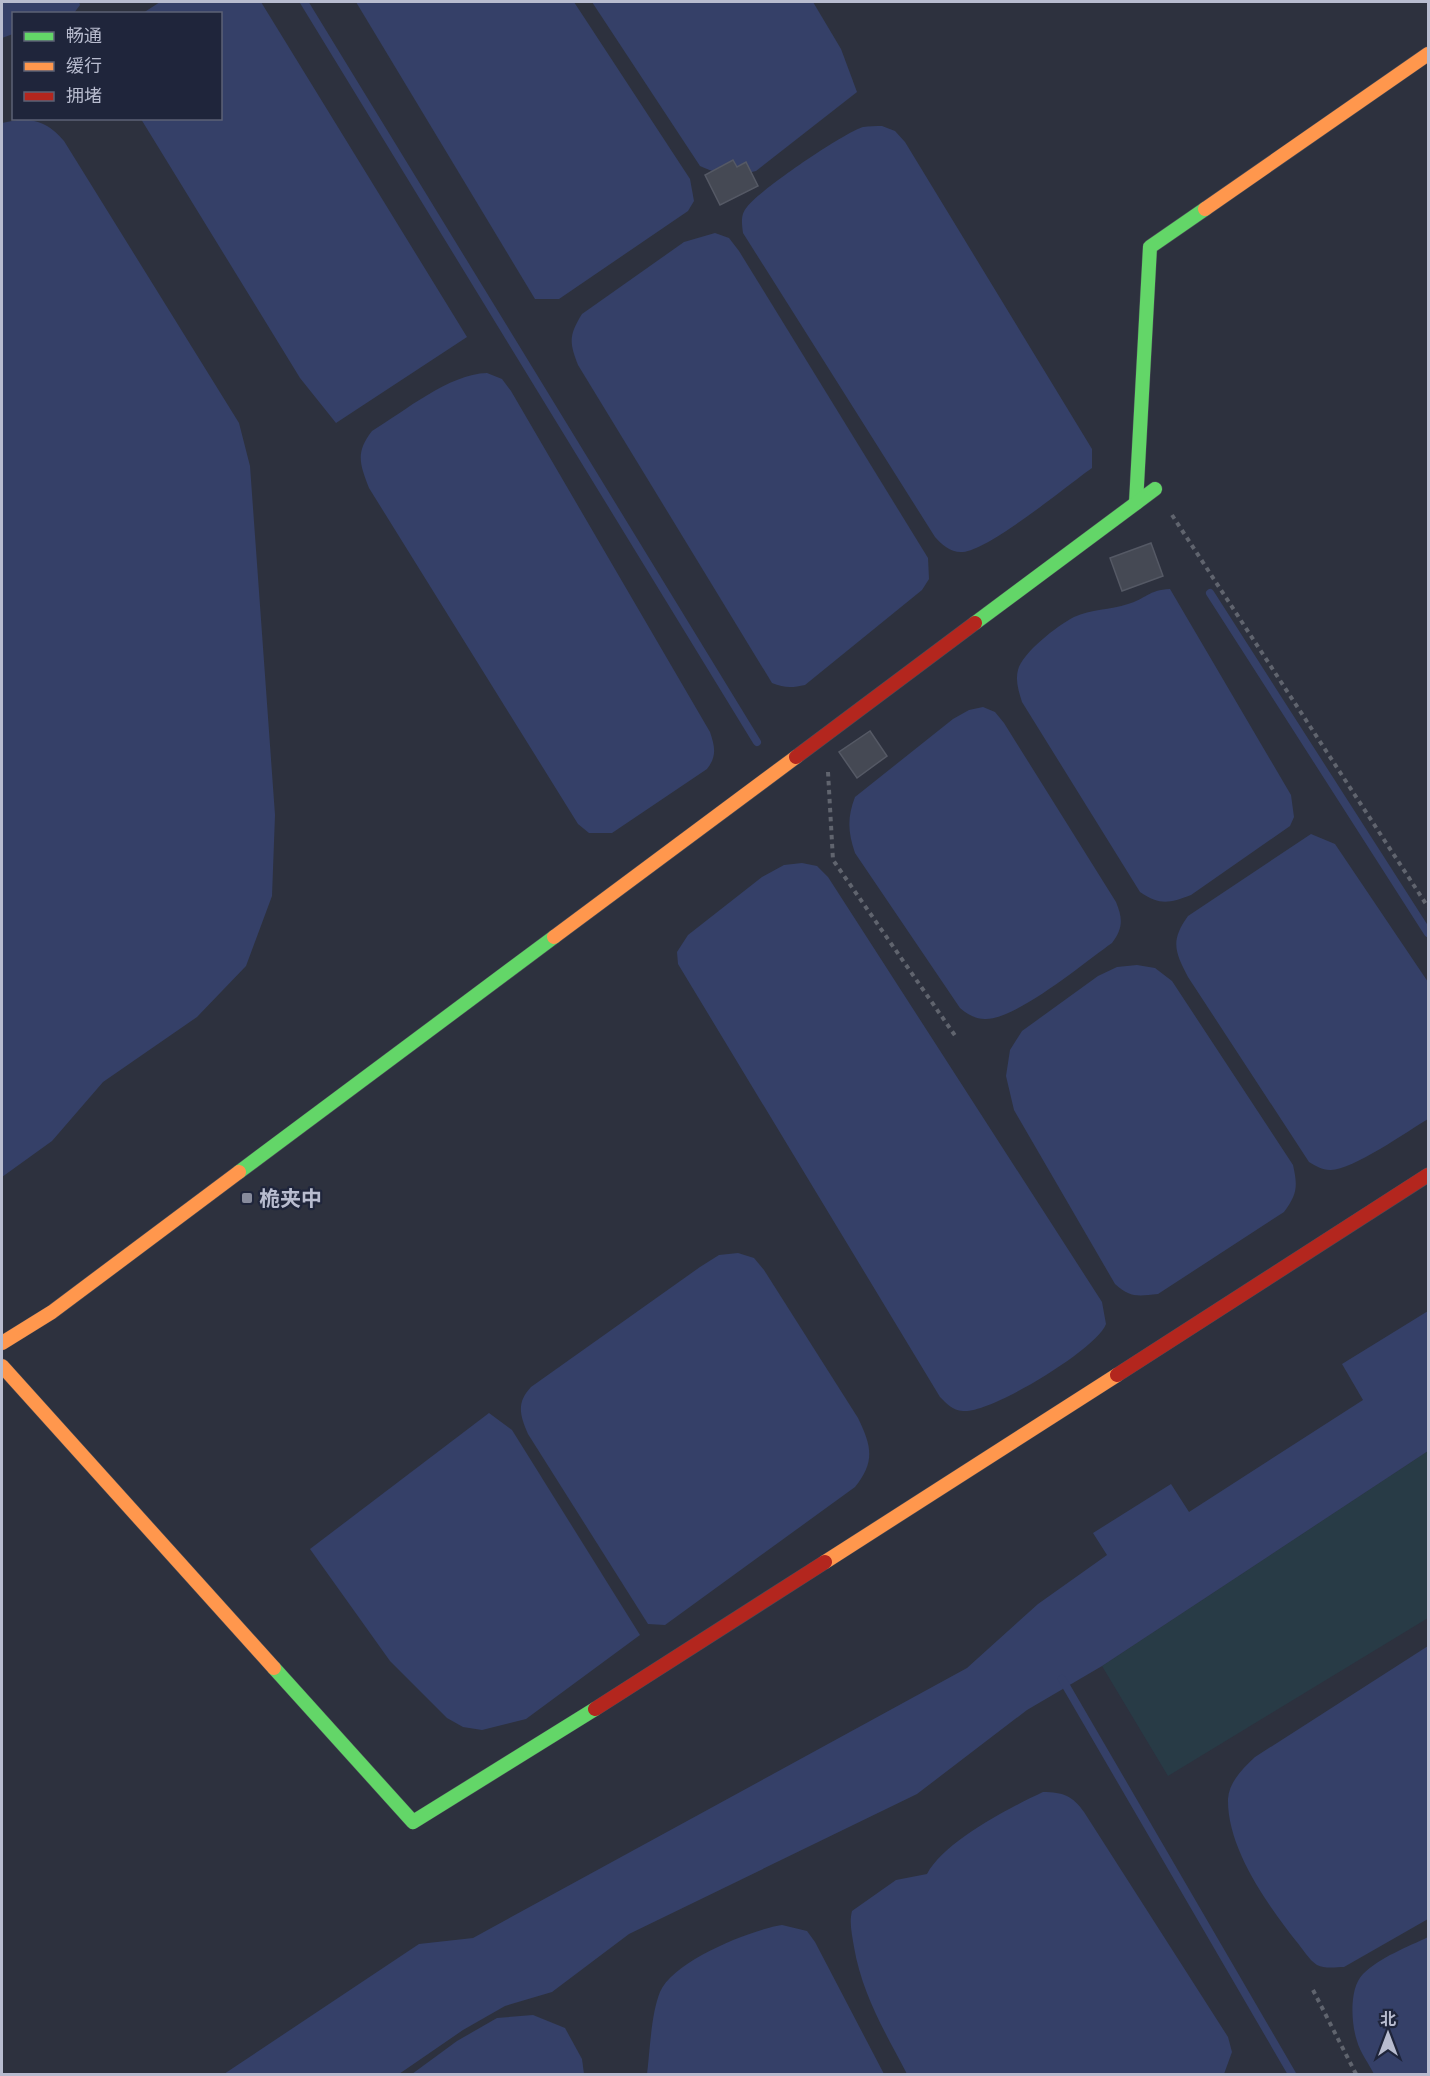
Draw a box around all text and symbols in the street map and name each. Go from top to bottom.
legend [12,12,222,120]
text: 畅通 [66,24,102,47]
text: 缓行 [66,54,102,77]
text: 拥堵 [66,84,102,107]
place label: 桅夹中 [259,1185,322,1212]
marker: 桅夹中 [240,1191,254,1205]
north arrow [1358,2004,1418,2064]
text: 北 [1380,2009,1396,2030]

